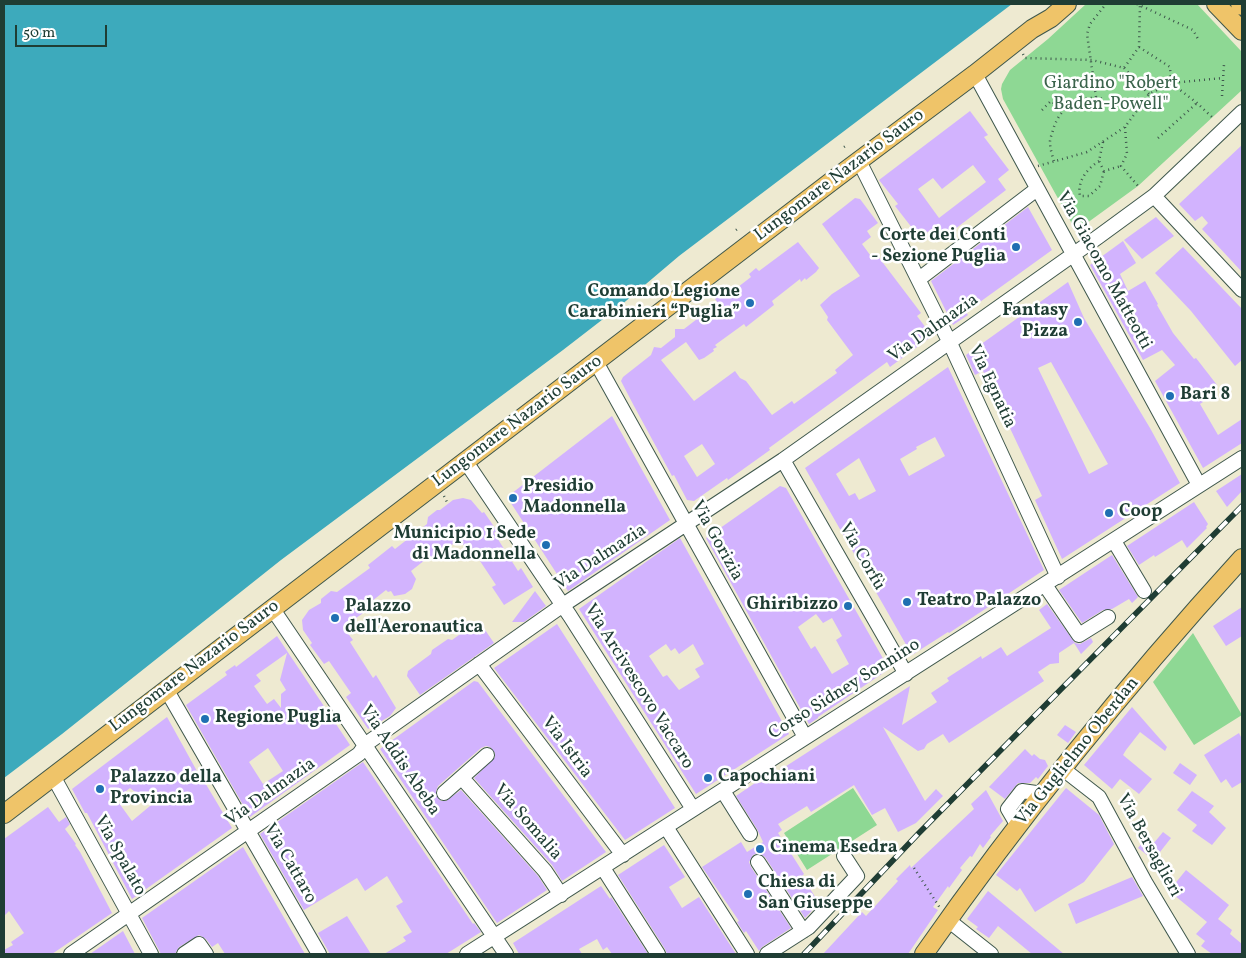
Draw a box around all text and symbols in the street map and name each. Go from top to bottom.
scale bar [18,15,110,47]
text: 50 m [23,23,55,44]
park label: Giardino "Robert Baden-Powell" [1044,74,1178,116]
street label: Lungomare Nazario Sauro [751,105,929,247]
street label: Via Giacomo Matteotti [1051,188,1155,354]
place label: Corte dei Conti - Sezione Puglia [871,226,1006,268]
marker: Corte dei Conti - Sezione Puglia [1010,241,1022,253]
place label: Comando Legione Carabinieri “Puglia” [568,282,740,324]
street label: Via Dalmazia [885,290,983,368]
marker: Comando Legione Carabinieri “Puglia” [744,297,756,309]
place label: Fantasy Pizza [1002,301,1068,344]
marker: Fantasy Pizza [1072,316,1084,328]
street label: Via Egnatia [962,342,1020,432]
street label: Lungomare Nazario Sauro [429,351,607,493]
place label: Bari 8 [1180,385,1230,407]
marker: Bari 8 [1164,390,1176,402]
place label: Presidio Madonnella [523,477,626,520]
marker: Presidio Madonnella [507,492,519,504]
street label: Via Gorizia [685,497,747,585]
place label: Coop [1119,502,1162,524]
marker: Coop [1103,507,1115,519]
street label: Via Corfù [833,519,889,595]
street label: Via Dalmazia [551,520,651,596]
place label: Municipio 1 Sede di Madonnella [394,524,536,566]
marker: Municipio 1 Sede di Madonnella [540,539,552,551]
place label: Teatro Palazzo [917,591,1041,613]
place label: Ghiribizzo [746,595,838,617]
street label: Lungomare Nazario Sauro [106,596,284,738]
marker: Teatro Palazzo [901,596,913,608]
place label: Palazzo dell'Aeronautica [345,597,483,640]
marker: Ghiribizzo [842,600,854,612]
street label: Via Arcivescovo Vaccaro [578,601,698,773]
marker: Palazzo dell'Aeronautica [329,612,341,624]
street label: Corso Sidney Sonnino [765,635,925,745]
street label: Via Guglielmo Oberdan [1011,673,1145,831]
street label: Via Addis Abeba [354,702,444,820]
place label: Regione Puglia [215,708,342,730]
marker: Regione Puglia [199,713,211,725]
street label: Via Istria [536,713,596,783]
street label: Via Dalmazia [222,754,320,832]
place label: Capochiani [718,767,815,789]
place label: Palazzo della Provincia [110,768,222,811]
marker: Capochiani [702,772,714,784]
street label: Via Somalia [488,781,566,865]
marker: Palazzo della Provincia [94,783,106,795]
street label: Via Bersaglieri [1111,791,1185,901]
street label: Via Spalato [88,812,150,900]
street label: Via Cattaro [258,820,320,908]
place label: Cinema Esedra [770,838,898,860]
marker: Cinema Esedra [754,843,766,855]
place label: Chiesa di San Giuseppe [758,873,873,916]
marker: Chiesa di San Giuseppe [742,888,754,900]

